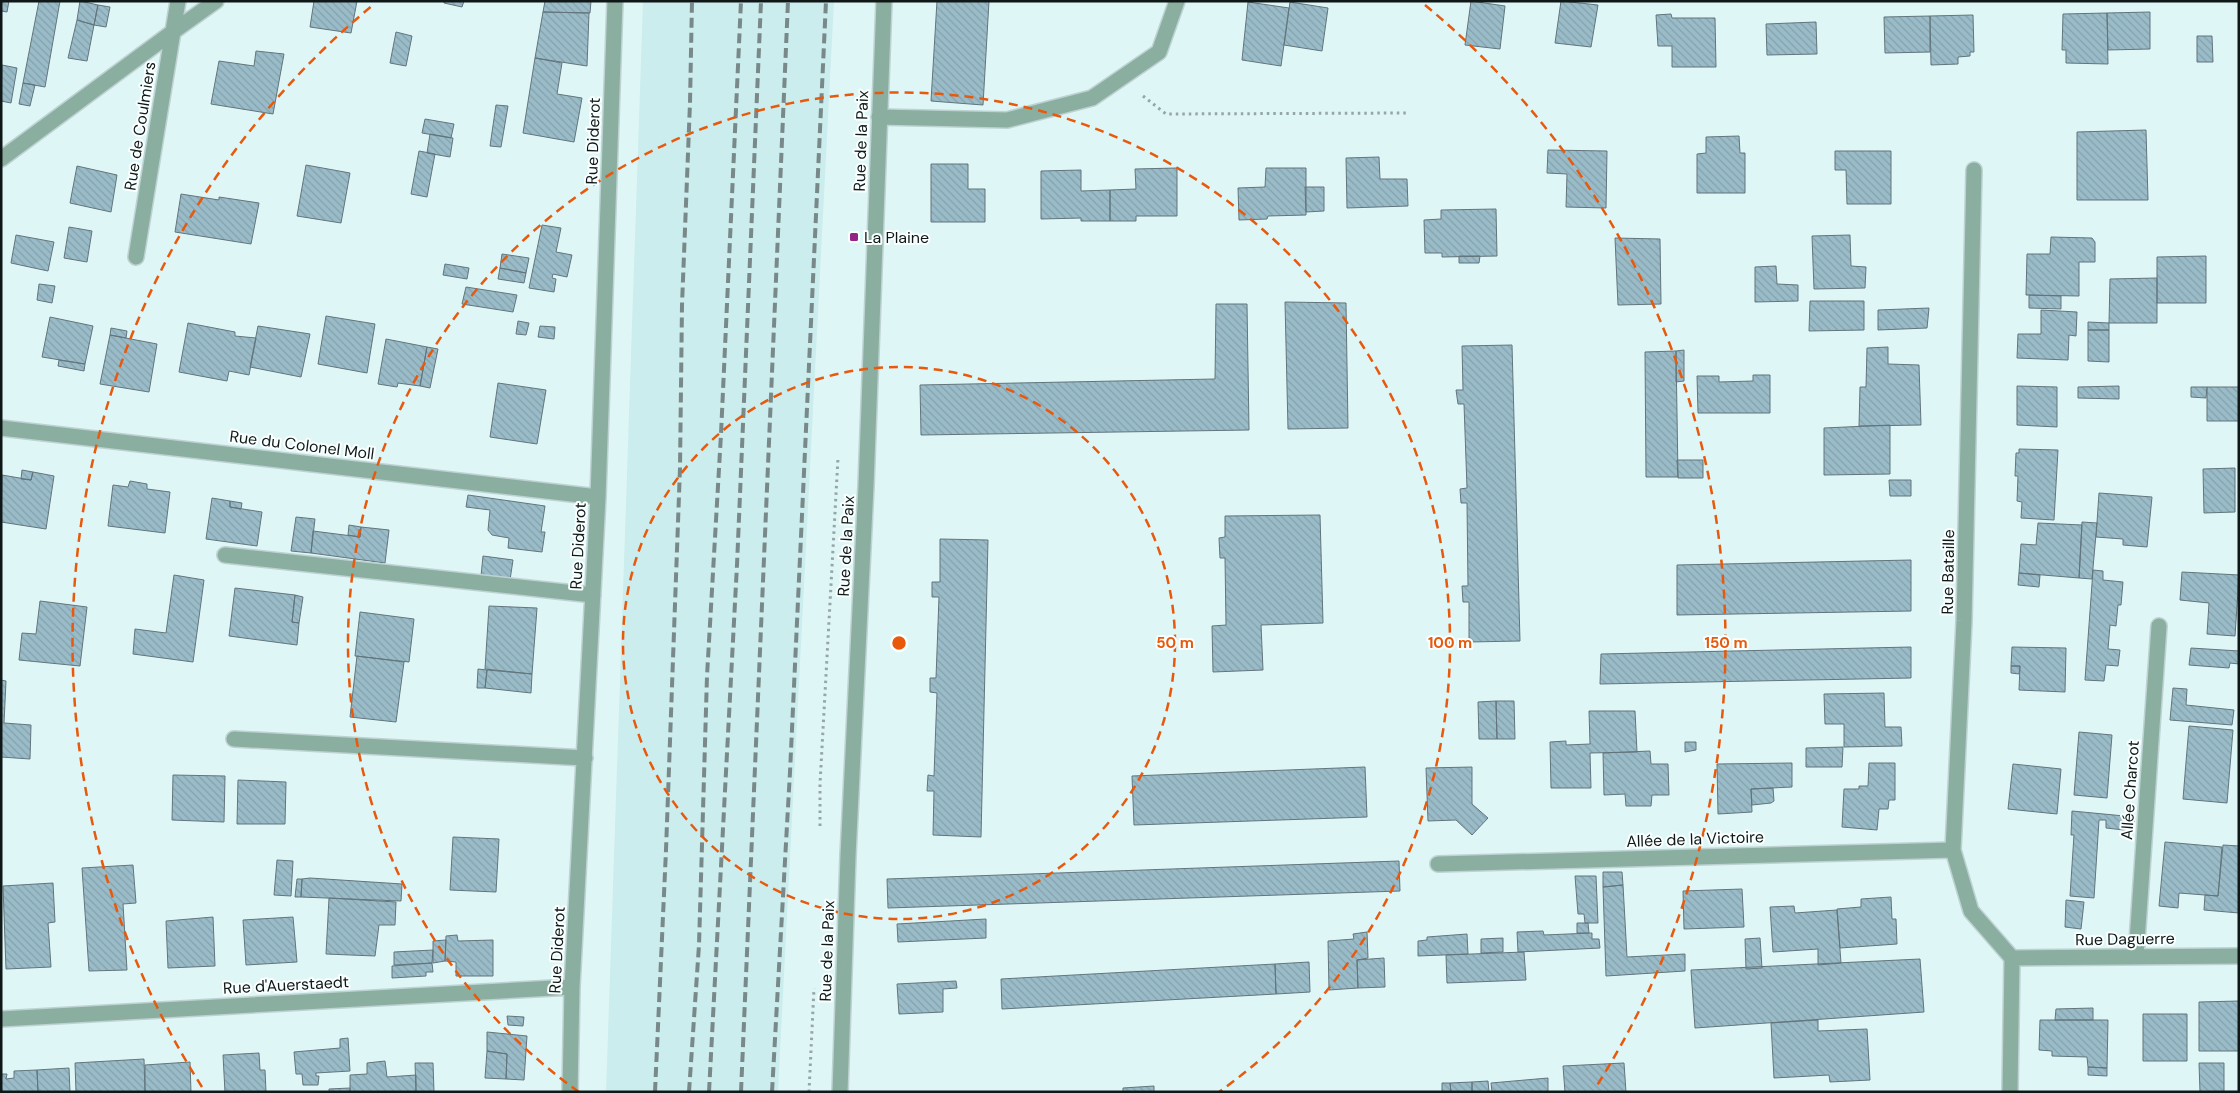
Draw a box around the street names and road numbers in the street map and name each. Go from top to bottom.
street label: Rue de Coulmiers [119,60,161,192]
street label: Rue de la Paix [849,90,873,192]
street label: Rue Diderot [581,97,605,185]
street label: Rue du Colonel Moll [228,426,376,464]
street label: Rue de la Paix [833,495,859,597]
street label: Rue Diderot [565,502,591,590]
street label: Rue Bataille [1937,529,1959,615]
street label: Allée Charcot [2116,739,2144,841]
street label: Allée de la Victoire [1626,826,1764,852]
street label: Rue de la Paix [815,900,839,1002]
street label: Rue Diderot [544,906,570,994]
street label: Rue Daguerre [2075,928,2175,950]
street label: Rue d'Auerstaedt [222,971,350,999]

